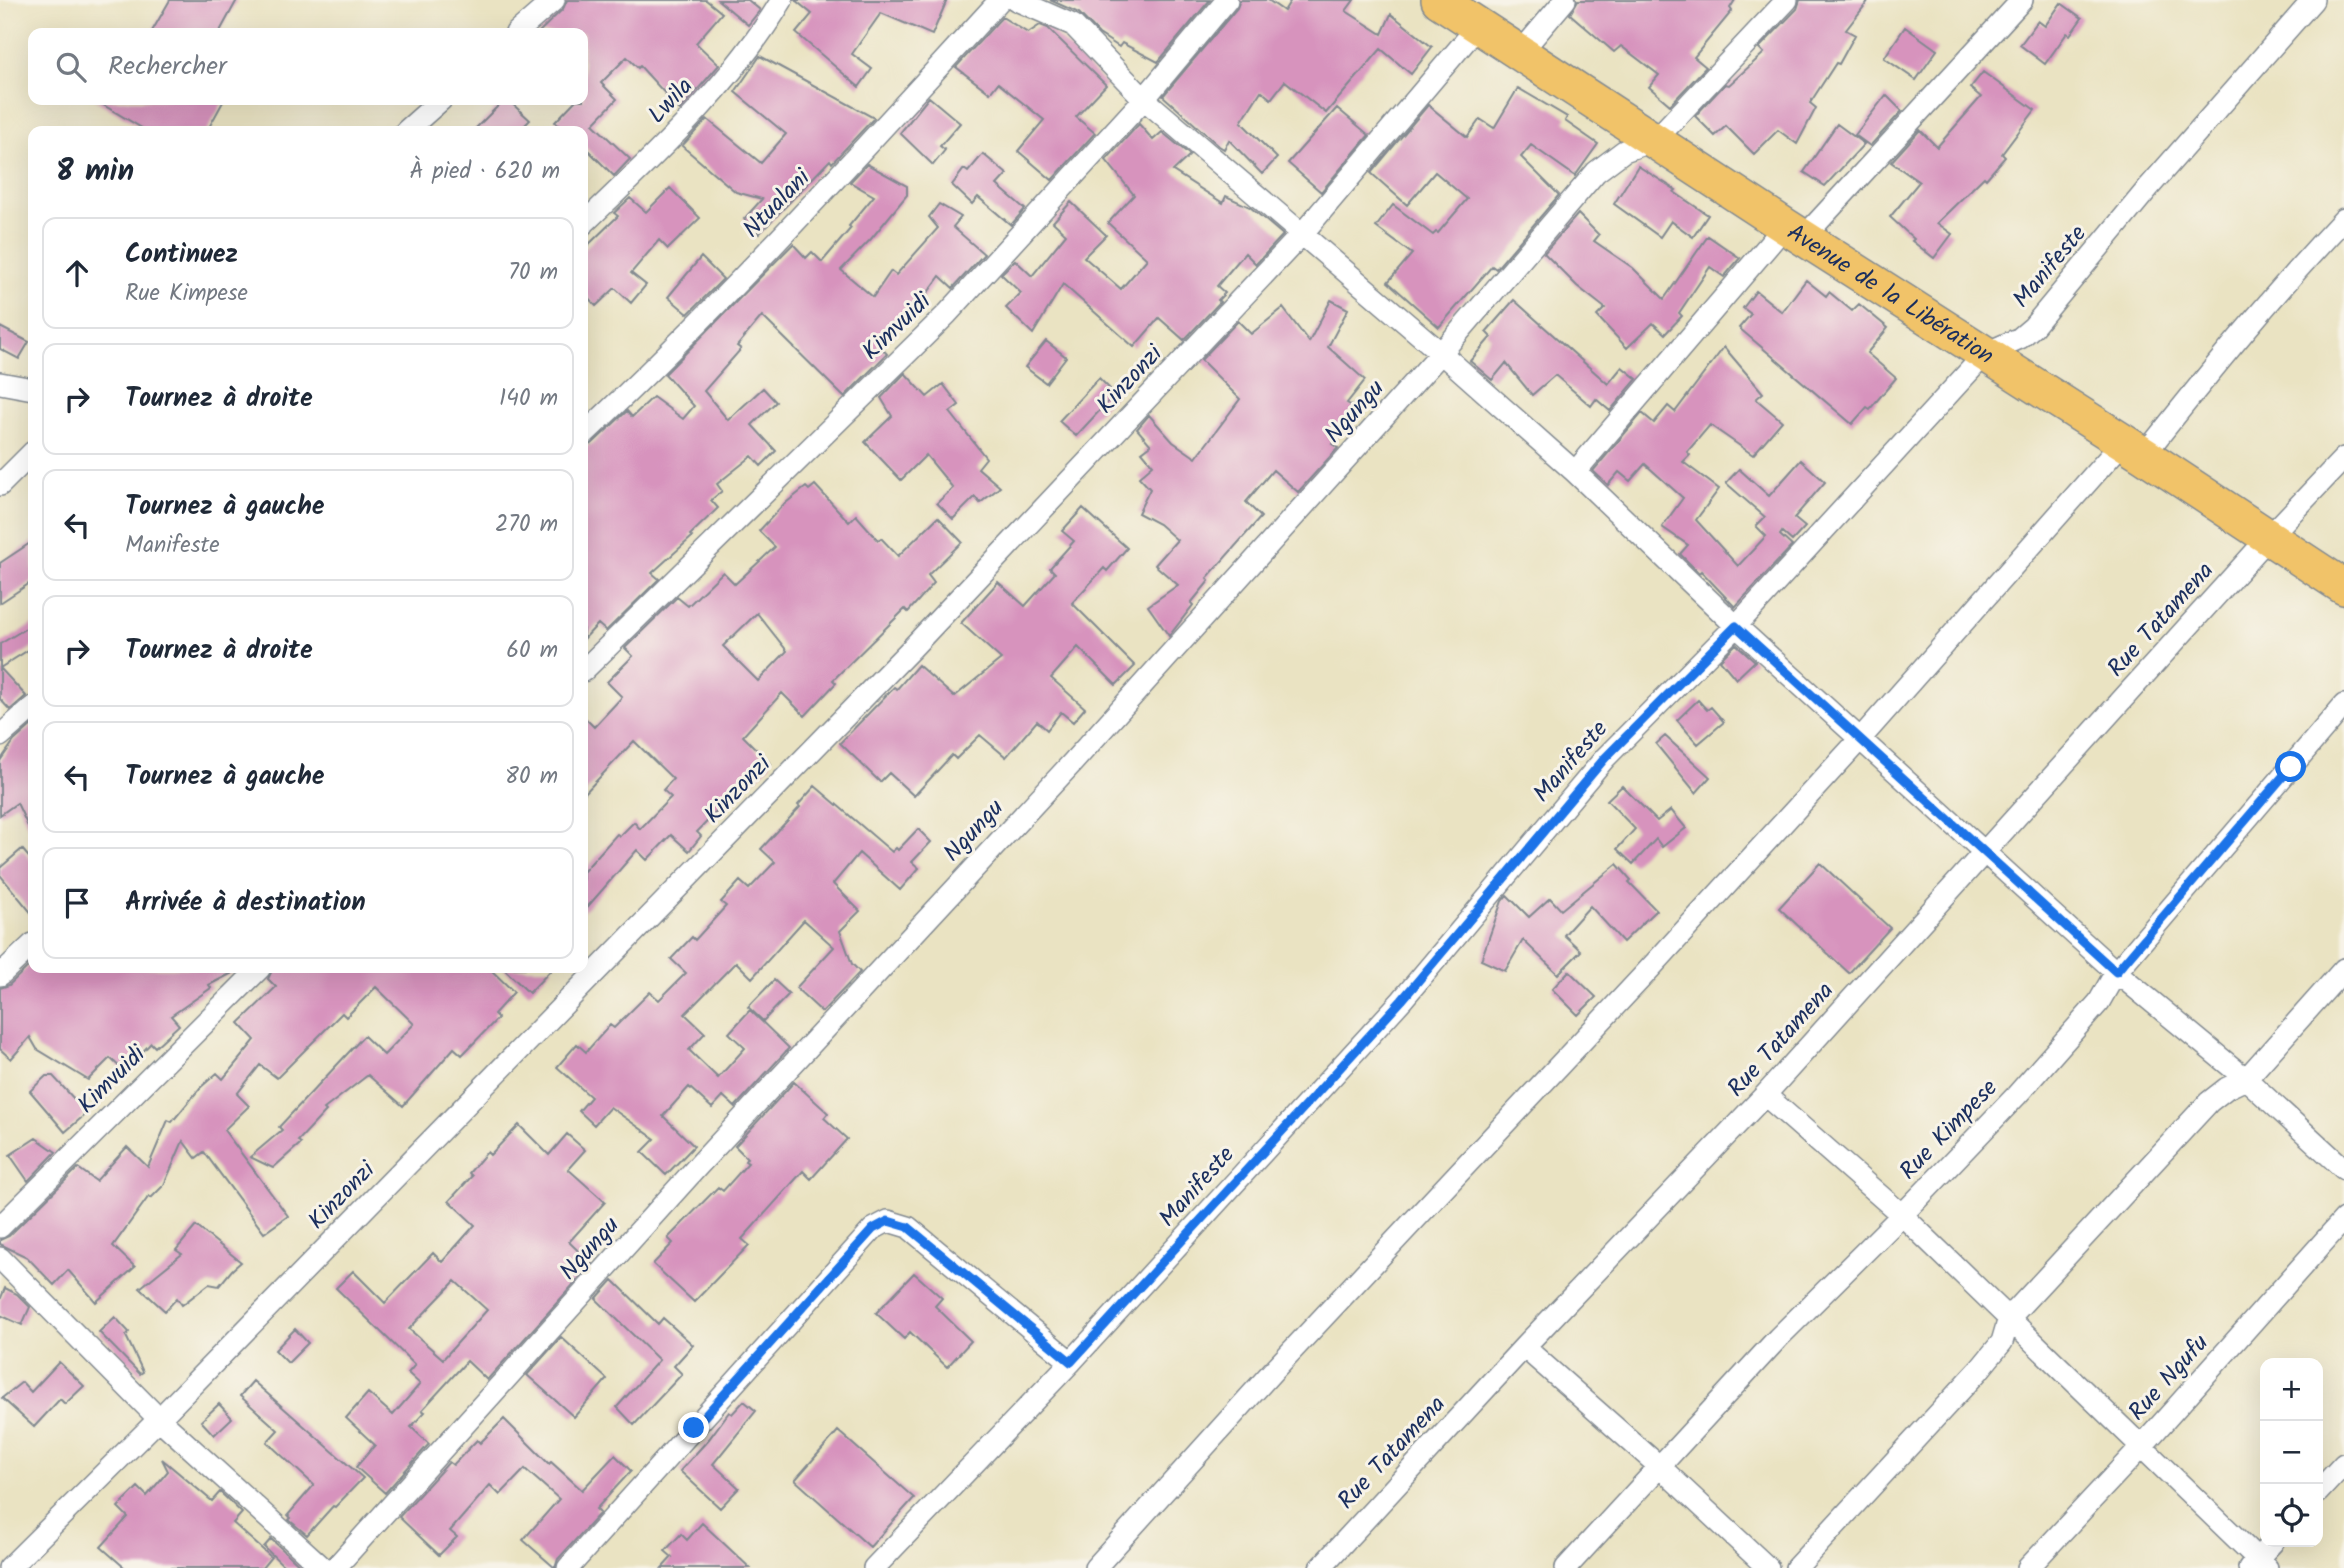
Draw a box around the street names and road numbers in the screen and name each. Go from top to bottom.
street label: Lwila [639,69,703,133]
street label: Ntualani [734,159,821,248]
street label: Avenue de la Libération [1779,214,2002,376]
street label: Manifeste [2003,216,2097,317]
street label: Kimvuidi [853,283,942,370]
street label: Kinzonzi [1087,335,1174,424]
street label: Ngungu [1316,371,1395,453]
street label: Rue Tatamena [2098,553,2224,687]
street label: Manifeste [1524,712,1618,812]
street label: Kinzonzi [695,746,782,834]
street label: Ngungu [934,790,1014,872]
street label: Rue Tatamena [1718,973,1844,1107]
street label: Kimvuidi [69,1036,156,1124]
street label: Rue Kimpese [1890,1070,2008,1190]
street label: Manifeste [1150,1137,1245,1237]
street label: Kinzonzi [299,1152,386,1240]
street label: Ngungu [551,1208,630,1290]
street label: Rue Ngufu [2119,1325,2219,1430]
street label: Rue Tatamena [1329,1387,1456,1519]

